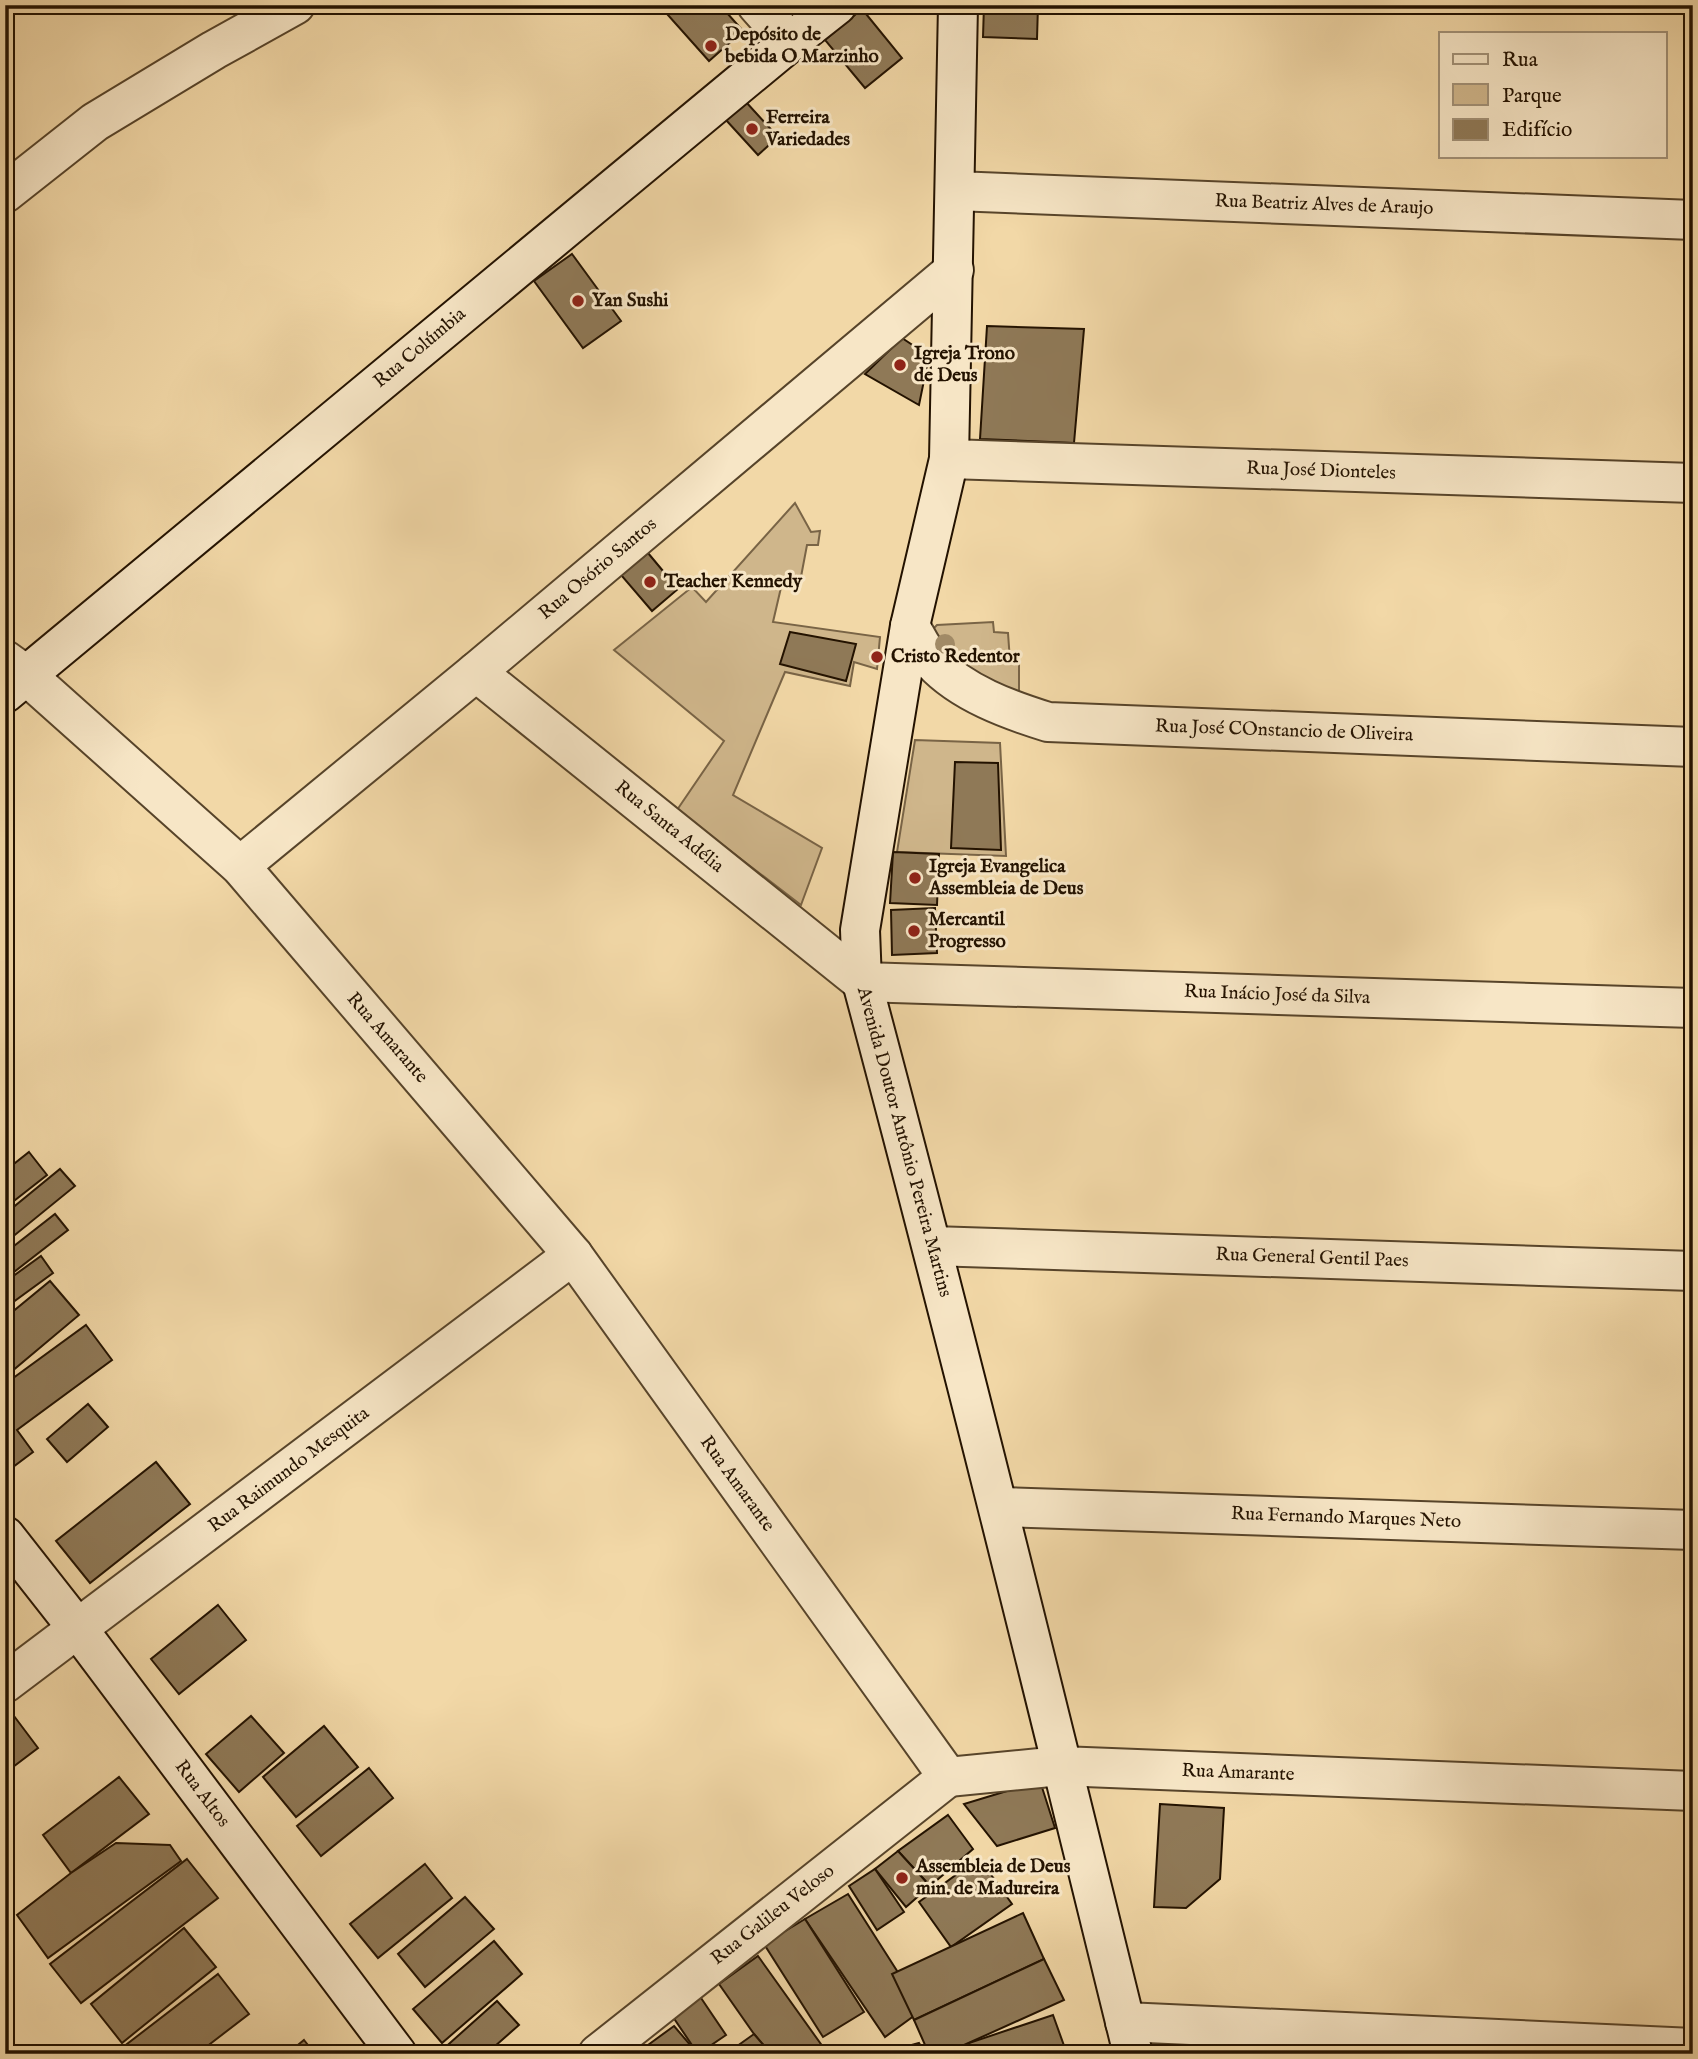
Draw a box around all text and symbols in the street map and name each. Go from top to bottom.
place label: Depósito de bebida O Marzinho [724,23,879,69]
legend [1439,32,1666,158]
marker: Depósito de bebida O Marzinho [703,38,719,54]
text: Rua [1502,47,1539,74]
text: Parque [1502,83,1562,110]
place label: Ferreira Variedades [765,106,850,152]
text: Edifício [1502,117,1572,144]
marker: Ferreira Variedades [744,121,760,137]
street label: Rua Beatriz Alves de Araujo [1214,189,1434,221]
place label: Yan Sushi [592,289,668,313]
marker: Yan Sushi [570,293,586,309]
street label: Rua Colúmbia [369,302,472,394]
place label: Igreja Trono de Deus [914,342,1015,388]
marker: Igreja Trono de Deus [892,357,908,373]
street label: Rua José Dionteles [1246,456,1396,486]
street label: Rua Osório Santos [534,513,662,625]
place label: Teacher Kennedy [663,570,803,594]
marker: Teacher Kennedy [642,574,658,590]
place label: Cristo Redentor [891,645,1021,669]
marker: Cristo Redentor [869,649,885,665]
street label: Rua José COnstancio de Oliveira [1154,714,1414,748]
street label: Rua Santa Adélia [610,776,729,879]
place label: Igreja Evangelica Assembleia de Deus [928,855,1084,901]
marker: Igreja Evangelica Assembleia de Deus [907,870,923,886]
place label: Mercantil Progresso [928,908,1006,954]
marker: Mercantil Progresso [906,923,922,939]
street label: Rua Inácio José da Silva [1183,980,1371,1010]
street label: Avenida Doutor Antônio Pereira Martins [851,983,957,1300]
street label: Rua Amarante [341,988,433,1089]
street label: Rua General Gentil Paes [1215,1243,1409,1273]
street label: Rua Raimundo Mesquita [204,1401,375,1538]
street label: Rua Amarante [694,1431,780,1537]
street label: Rua Fernando Marques Neto [1230,1502,1462,1534]
street label: Rua Altos [169,1756,235,1832]
street label: Rua Amarante [1181,1759,1295,1787]
place label: Assembleia de Deus min. de Madureira [915,1855,1071,1901]
street label: Rua Galileu Veloso [706,1859,840,1971]
marker: Assembleia de Deus min. de Madureira [894,1870,910,1886]

